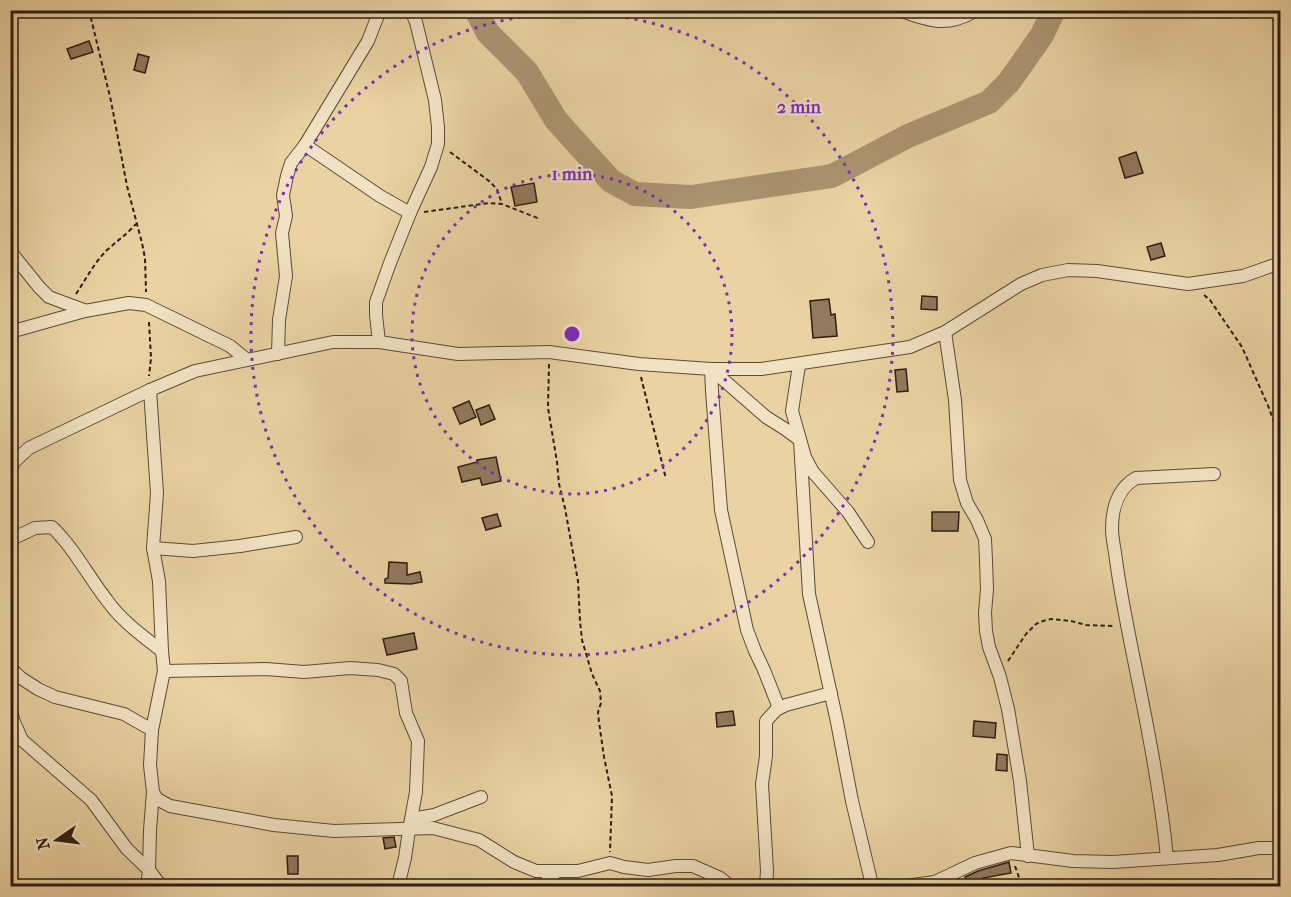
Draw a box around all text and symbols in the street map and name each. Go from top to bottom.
text: 2 min [777,97,821,118]
text: 1 min [551,164,593,185]
centre of rings [562,324,582,344]
north arrow [27,810,87,870]
text: N [32,834,54,852]

